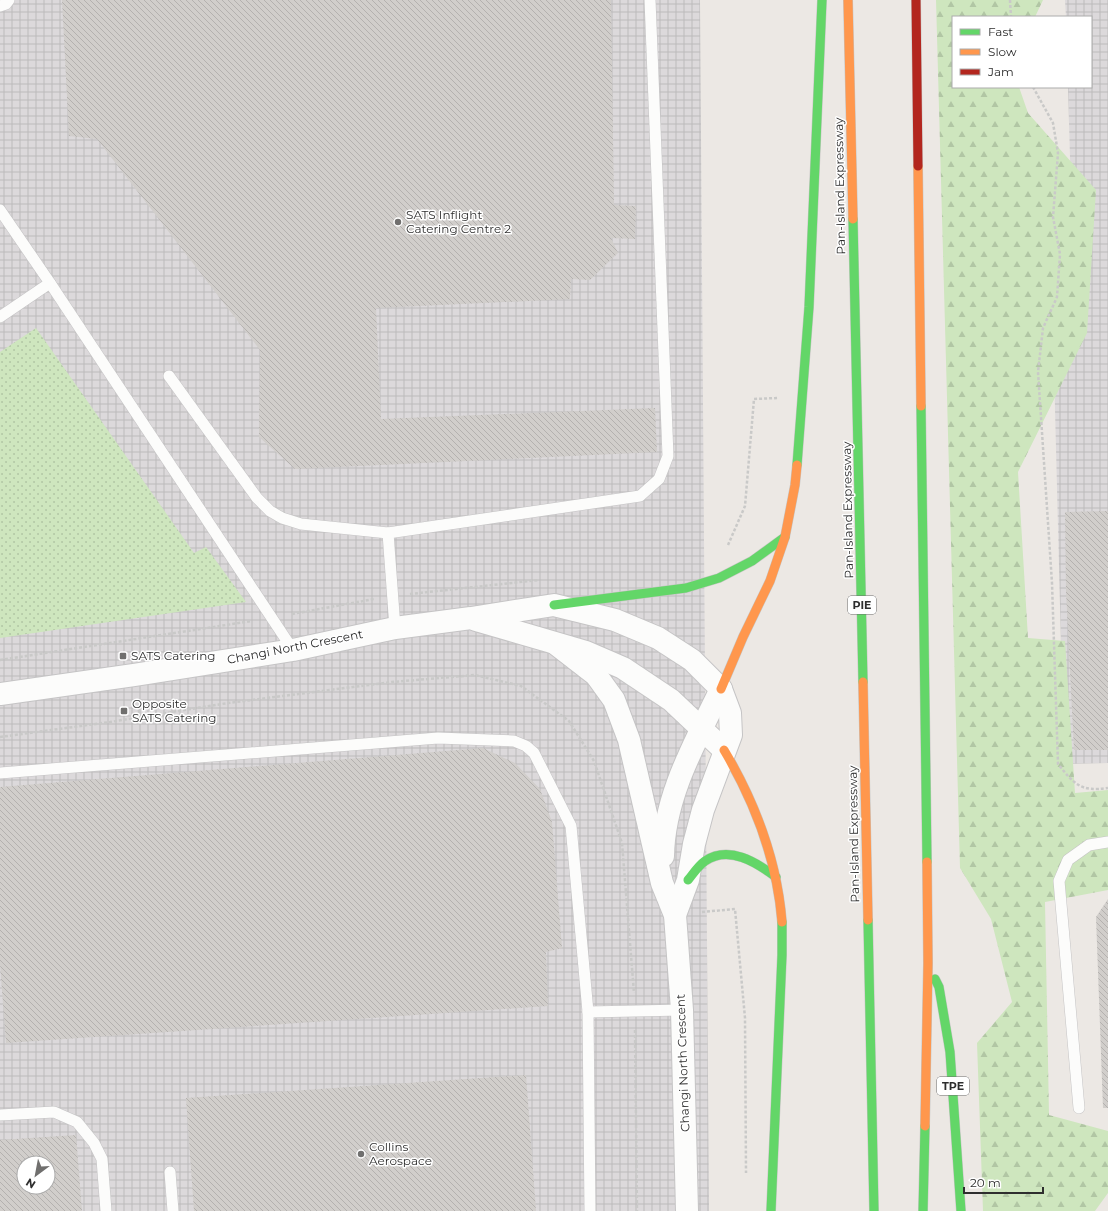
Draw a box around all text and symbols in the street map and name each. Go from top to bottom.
legend [952,16,1092,88]
text: Fast [988,24,1013,39]
text: Slow [988,44,1017,59]
text: Jam [987,64,1014,79]
street label: Pan-Island Expressway [831,117,848,255]
place label: SATS Inflight Catering Centre 2 [406,207,511,236]
marker: SATS Inflight Catering Centre 2 [393,217,403,227]
street label: Pan-Island Expressway [839,441,856,579]
road number: PIE [848,596,876,614]
street label: Changi North Crescent [226,626,364,667]
place label: SATS Catering [131,648,216,663]
marker: SATS Catering [118,651,128,661]
place label: Opposite SATS Catering [132,696,217,725]
marker: Opposite SATS Catering [119,706,129,716]
street label: Pan-Island Expressway [845,765,862,903]
street label: Changi North Crescent [673,994,692,1132]
road number: TPE [937,1077,969,1095]
place label: Collins Aerospace [369,1139,432,1168]
marker: Collins Aerospace [356,1149,366,1159]
north arrow [16,1155,56,1195]
scale bar [964,1169,1043,1195]
text: N [23,1175,38,1192]
text: 20 m [970,1175,1001,1190]

